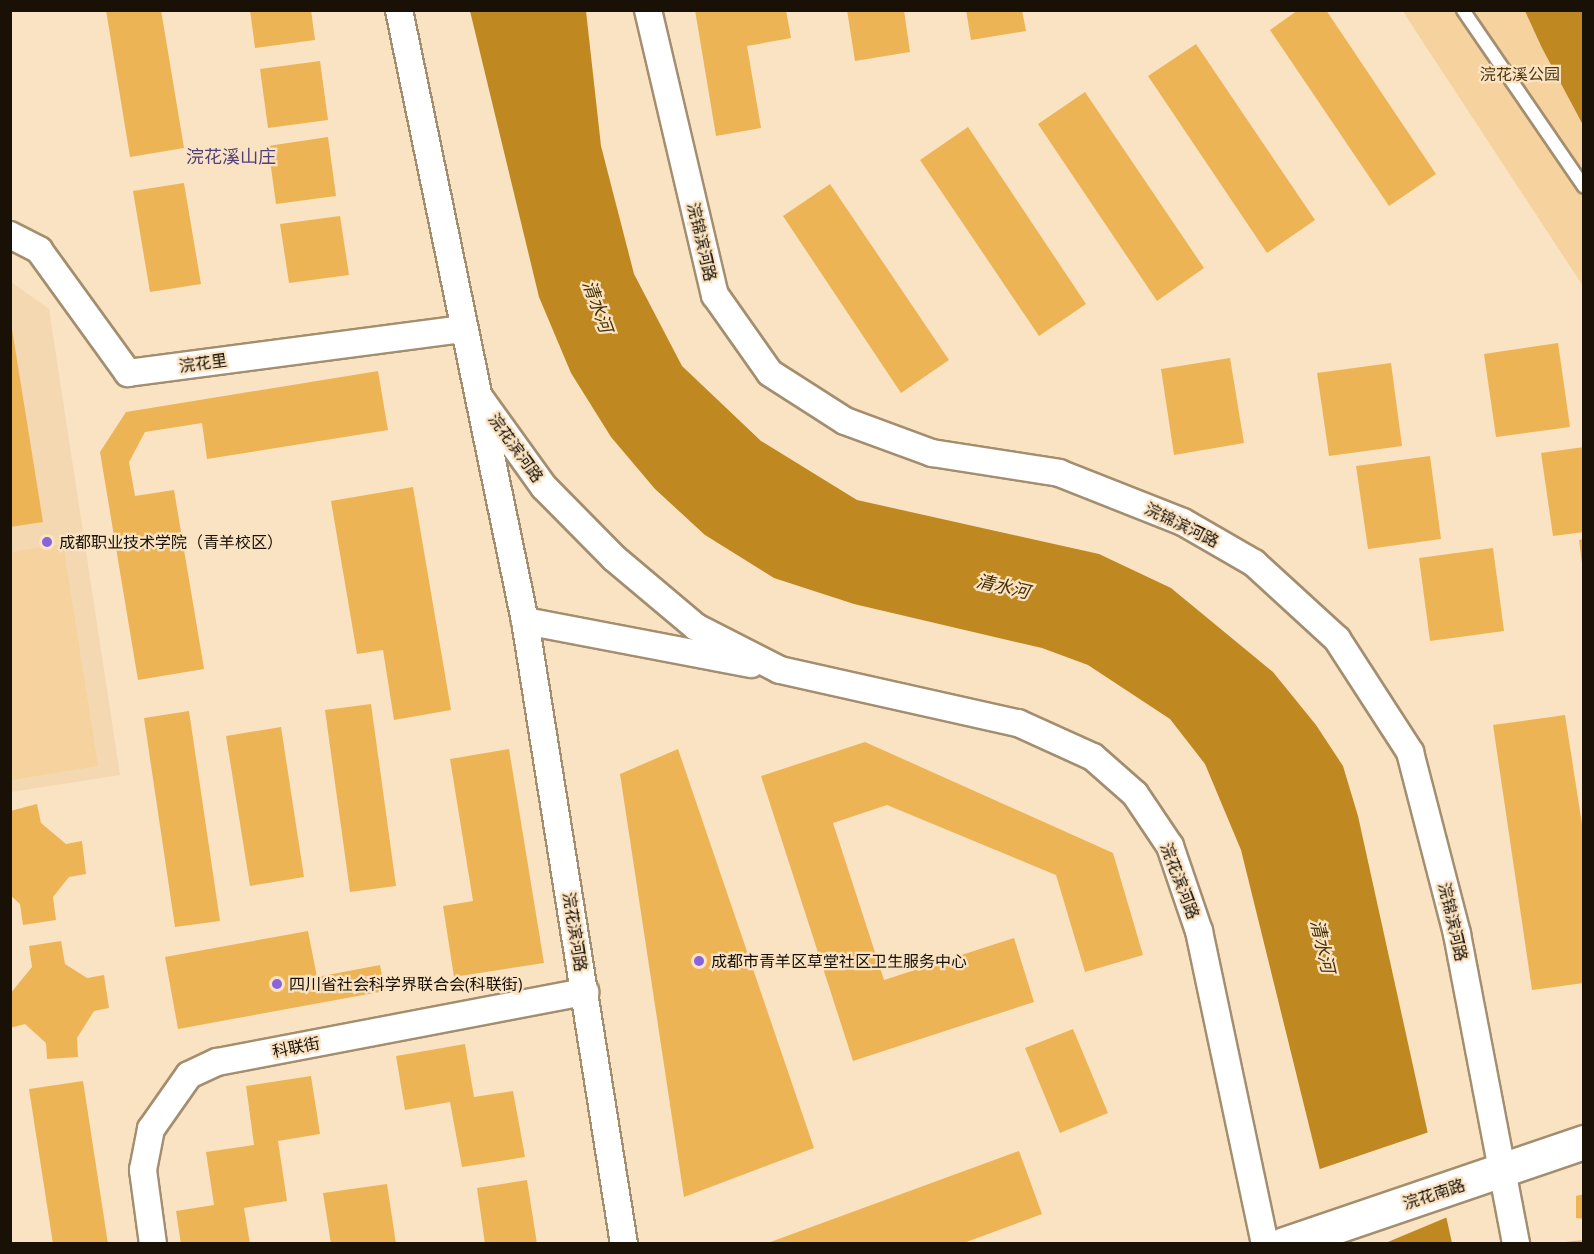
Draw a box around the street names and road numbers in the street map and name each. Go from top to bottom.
street label: 浣锦滨河路 [684,201,720,283]
street label: 浣花里 [178,350,228,376]
street label: 浣花滨河路 [485,410,547,486]
street label: 浣锦滨河路 [1142,499,1222,551]
street label: 浣花滨河路 [1157,840,1203,922]
street label: 浣锦滨河路 [1435,881,1471,963]
street label: 浣花滨河路 [559,891,591,973]
street label: 科联街 [271,1033,321,1061]
street label: 浣花南路 [1401,1175,1467,1213]

